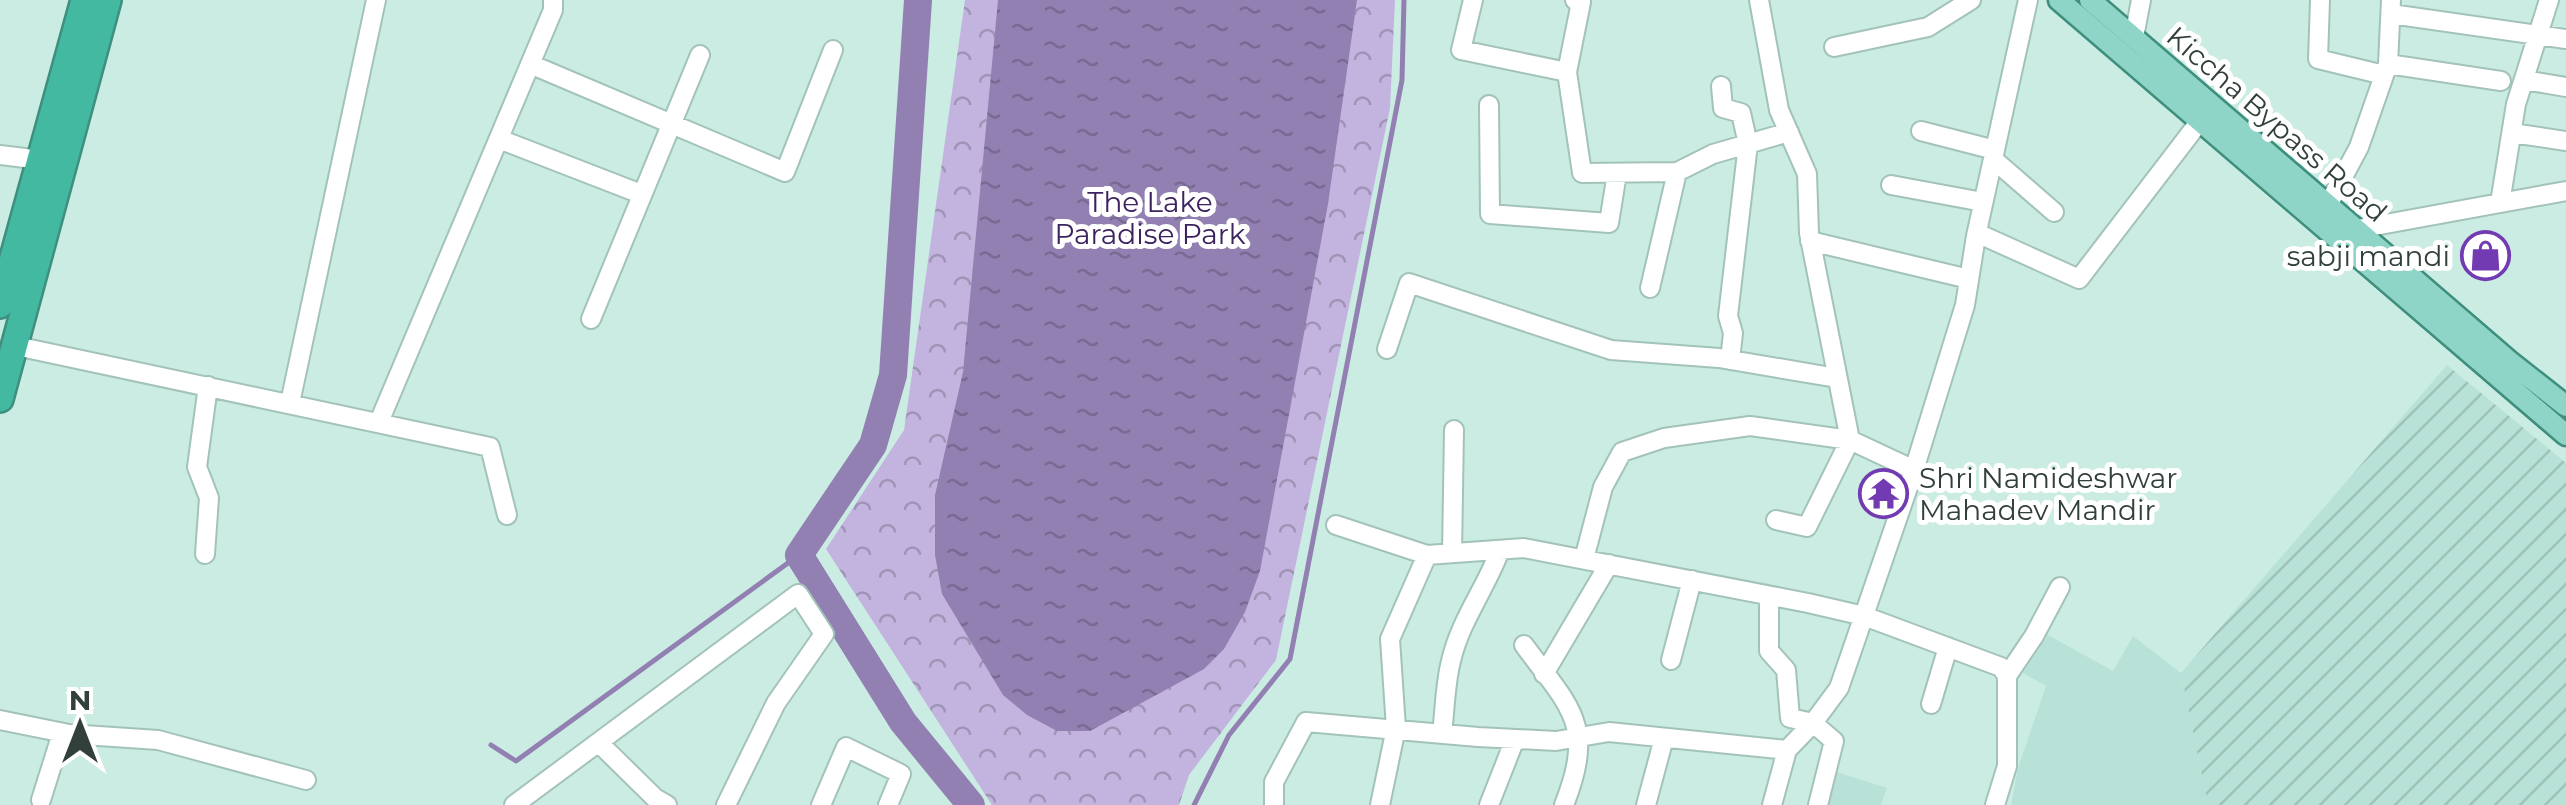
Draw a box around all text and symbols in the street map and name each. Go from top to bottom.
street label: Kiccha Bypass Road [2160,19,2394,229]
park label: The Lake Paradise Park [1054,185,1246,251]
shop icon: sabji mandi [2459,230,2511,282]
place label: sabji mandi [2287,239,2450,273]
place label: Shri Namideshwar Mahadev Mandir [1919,461,2178,527]
temple icon: Shri Namideshwar Mahadev Mandir [1858,468,1910,520]
north arrow [30,675,130,775]
text: N [69,683,91,717]

